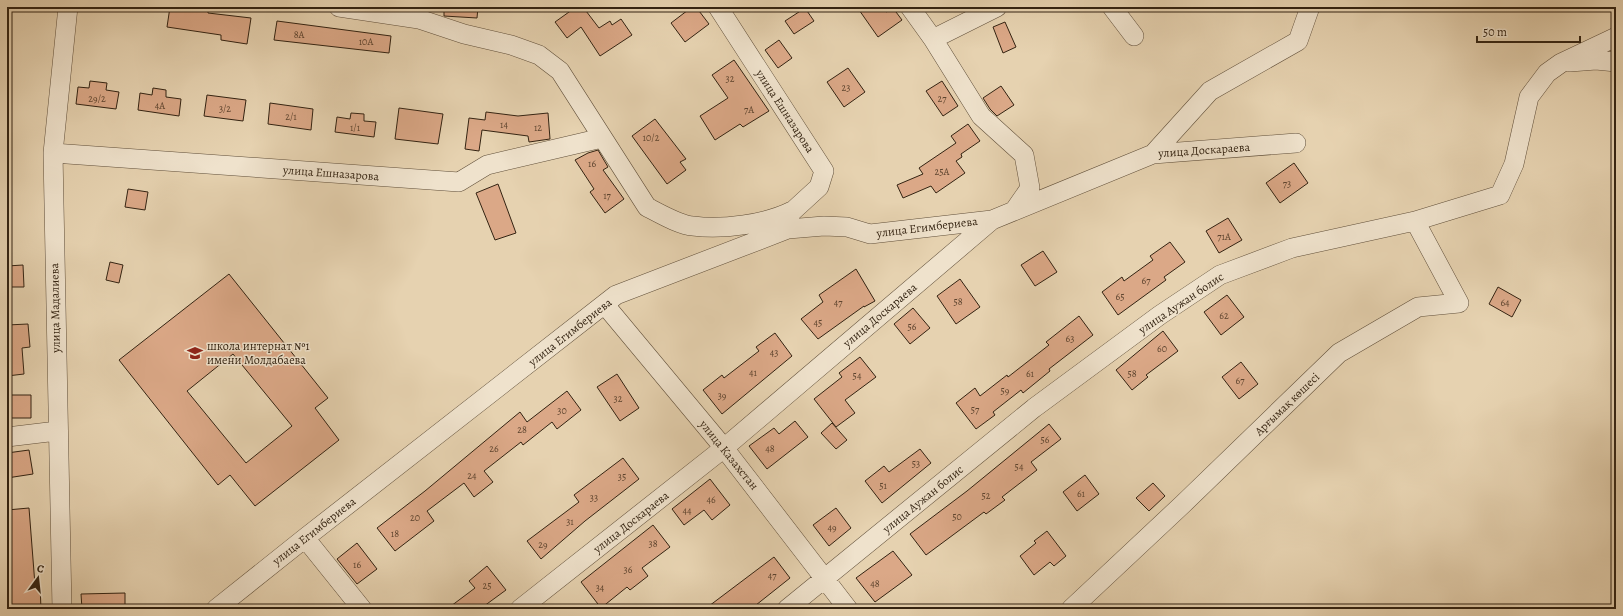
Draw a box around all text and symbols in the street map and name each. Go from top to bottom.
scale bar [1477,18,1580,44]
text: 50 m [1483,24,1507,40]
house number: 8А [294,28,304,41]
house number: 10А [359,35,373,48]
street label: улица Ешназарова [752,65,818,156]
house number: 32 [726,72,735,85]
house number: 23 [842,81,850,94]
house number: 29/2 [88,92,106,105]
house number: 27 [938,92,947,105]
house number: 4А [155,99,165,112]
house number: 3/2 [219,102,231,115]
house number: 7А [744,103,754,116]
house number: 2/1 [285,110,297,123]
house number: 14 [500,118,508,131]
house number: 1/1 [350,121,361,134]
house number: 12 [534,121,542,134]
house number: 10/2 [643,131,660,144]
street label: улица Доскараева [1157,139,1251,161]
house number: 16 [588,157,596,170]
street label: улица Ешназарова [281,162,380,184]
house number: 25А [935,165,950,178]
house number: 73 [1283,177,1291,190]
house number: 17 [603,189,612,202]
street label: улица Егимбериева [875,213,979,241]
house number: 71А [1217,230,1231,243]
street label: улица Мадалиева [46,263,64,354]
street label: улица Аужан болис [1134,269,1227,338]
house number: 67 [1142,274,1151,287]
street label: улица Доскараева [839,279,921,351]
house number: 65 [1116,290,1124,303]
street label: улица Егимбериева [524,294,615,370]
house number: 58 [953,295,963,308]
house number: 47 [834,296,843,309]
house number: 64 [1500,296,1510,309]
house number: 62 [1219,309,1229,322]
house number: 45 [814,316,822,329]
house number: 56 [908,320,917,333]
house number: 63 [1066,332,1074,345]
place label: школа интернат №1 имени Молдабаева [207,338,310,368]
house number: 60 [1157,342,1167,355]
school or university icon: школа интернат №1 имени Молдабаева [186,344,204,362]
house number: 43 [770,346,778,359]
house number: 41 [749,366,758,379]
house number: 61 [1026,367,1035,380]
house number: 58 [1127,367,1137,380]
house number: 54 [853,369,862,382]
street label: Арғымақ көшесі [1250,369,1323,440]
house number: 67 [1236,374,1245,387]
house number: 59 [1001,384,1010,397]
house number: 39 [718,389,727,402]
house number: 32 [614,392,623,405]
house number: 57 [971,403,980,416]
house number: 30 [557,404,567,417]
street label: улица Казахстан [695,416,762,493]
house number: 28 [517,423,527,436]
house number: 56 [1041,433,1050,446]
house number: 26 [489,442,499,455]
house number: 48 [765,442,775,455]
house number: 53 [912,457,920,470]
house number: 54 [1015,460,1024,473]
street label: улица Аужан болис [879,461,967,537]
house number: 24 [467,469,477,482]
house number: 35 [618,470,626,483]
house number: 51 [879,479,887,492]
street label: улица Доскараева [589,487,673,557]
house number: 61 [1077,487,1086,500]
house number: 52 [981,489,991,502]
house number: 33 [590,491,598,504]
street label: улица Егимбериева [268,493,359,569]
house number: 46 [706,493,716,506]
house number: 44 [682,504,692,517]
house number: 50 [952,510,962,523]
house number: 20 [410,511,420,524]
house number: 31 [566,515,574,528]
house number: 49 [827,521,837,534]
house number: 18 [391,527,399,540]
house number: 38 [648,537,658,550]
house number: 29 [538,538,548,551]
north arrow [18,558,58,598]
house number: 16 [353,558,361,571]
text: С [35,561,46,577]
house number: 36 [624,563,633,576]
house number: 47 [768,569,777,582]
house number: 48 [870,577,880,590]
house number: 25 [482,579,492,592]
house number: 34 [596,581,605,594]

